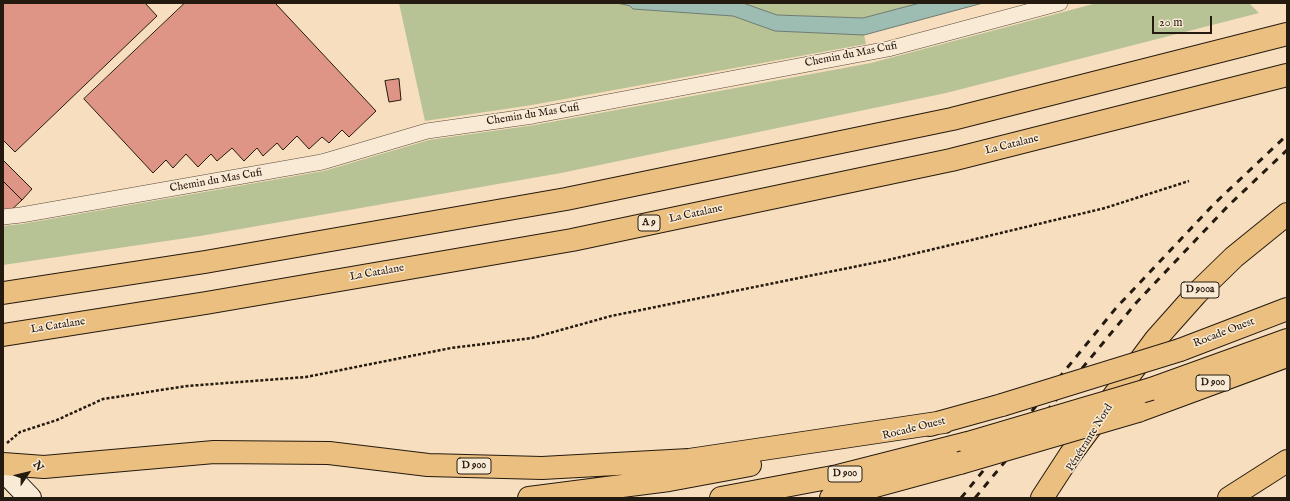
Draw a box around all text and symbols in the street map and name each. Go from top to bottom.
scale bar [1154,8,1214,34]
text: 20 m [1159,15,1182,30]
street label: Chemin du Mas Cufi [804,40,898,70]
street label: Chemin du Mas Cufi [486,101,580,129]
street label: La Catalane [984,132,1040,158]
street label: Chemin du Mas Cufi [169,166,263,196]
street label: La Catalane [668,202,724,226]
road number: A 9 [638,215,660,231]
street label: La Catalane [349,262,405,284]
road number: D 900a [1181,282,1219,298]
street label: La Catalane [30,315,86,337]
street label: Rocade Ouest [1192,315,1256,351]
road number: D 900 [1196,375,1230,391]
street label: Pénétrante Nord [1064,402,1116,474]
street label: Rocade Ouest [881,415,947,443]
north arrow [8,453,48,493]
text: N [29,458,46,474]
road number: D 900 [457,458,491,474]
road number: D 900 [828,466,862,482]

